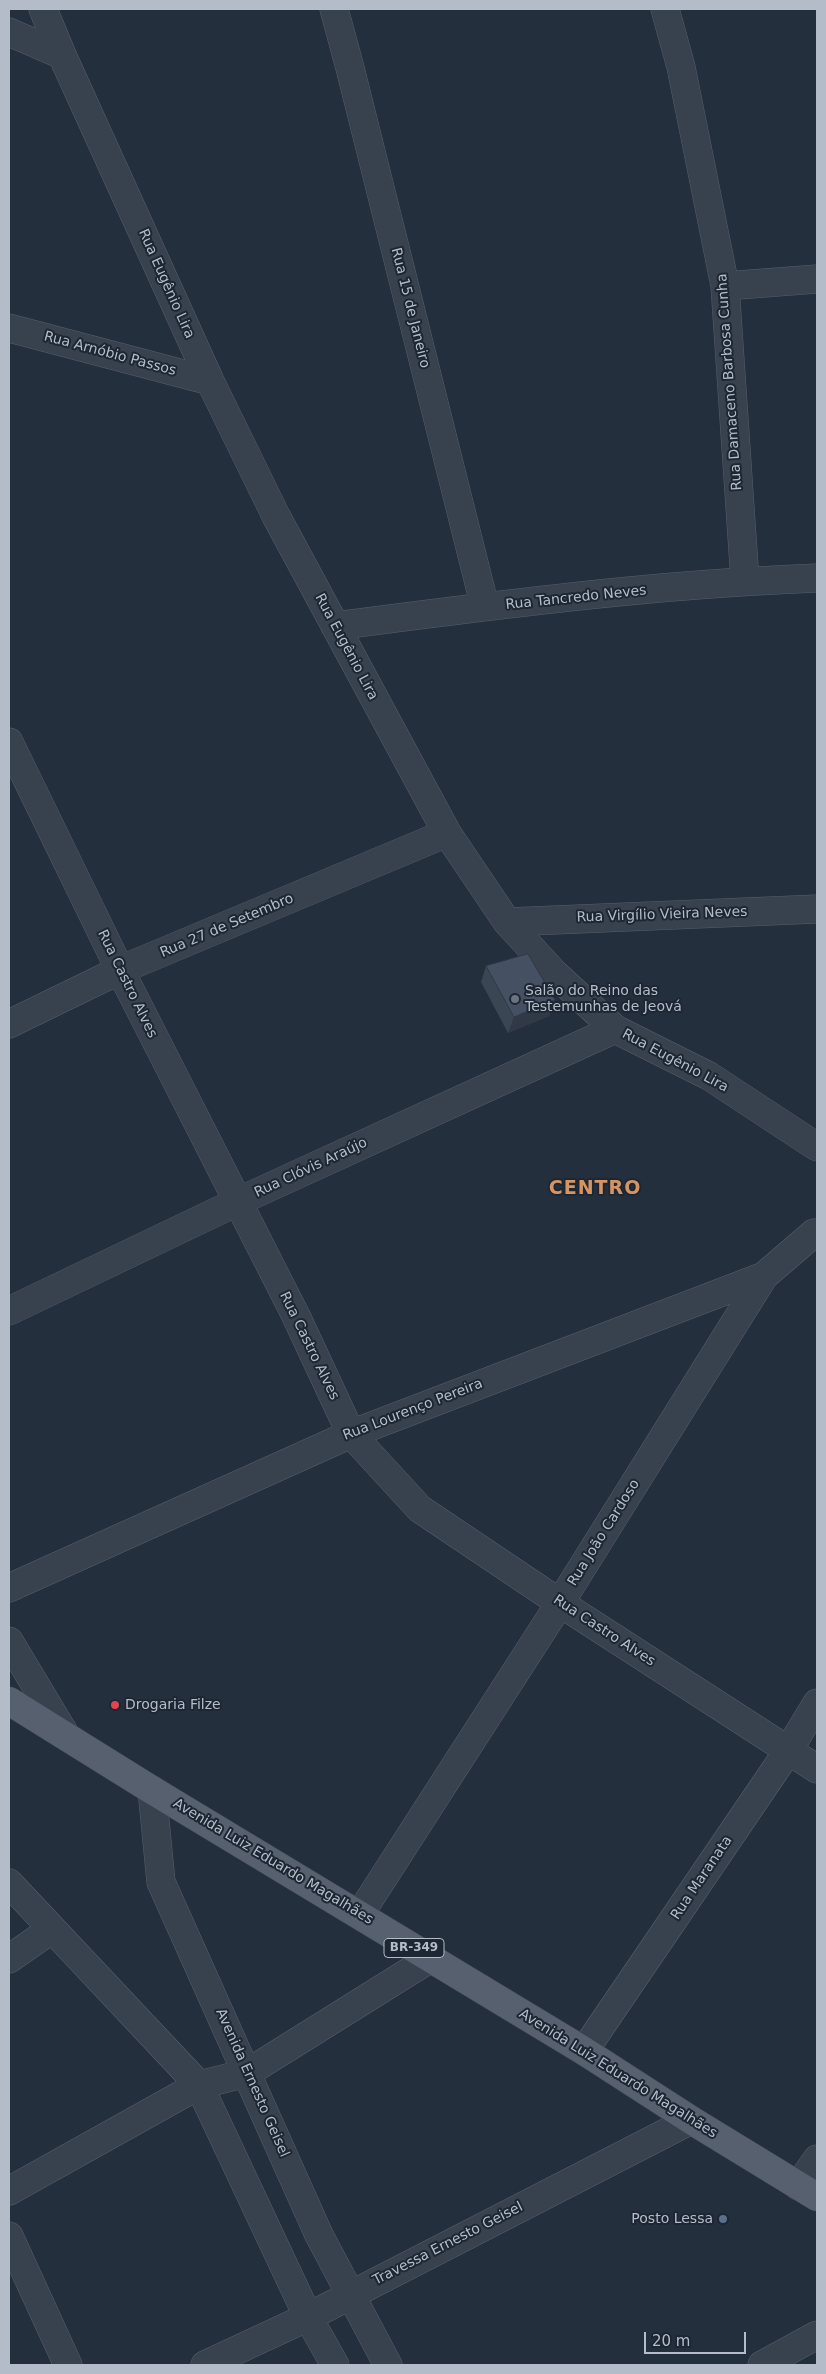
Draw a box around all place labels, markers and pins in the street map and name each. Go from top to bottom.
place label: Salão do Reino das Testemunhas de Jeová [525,983,682,1016]
marker: Salão do Reino das Testemunhas de Jeová [509,993,521,1005]
place label: Drogaria Filze [125,1697,221,1713]
marker: Drogaria Filze [109,1699,121,1711]
place label: Posto Lessa [631,2211,713,2227]
marker: Posto Lessa [717,2213,729,2225]

